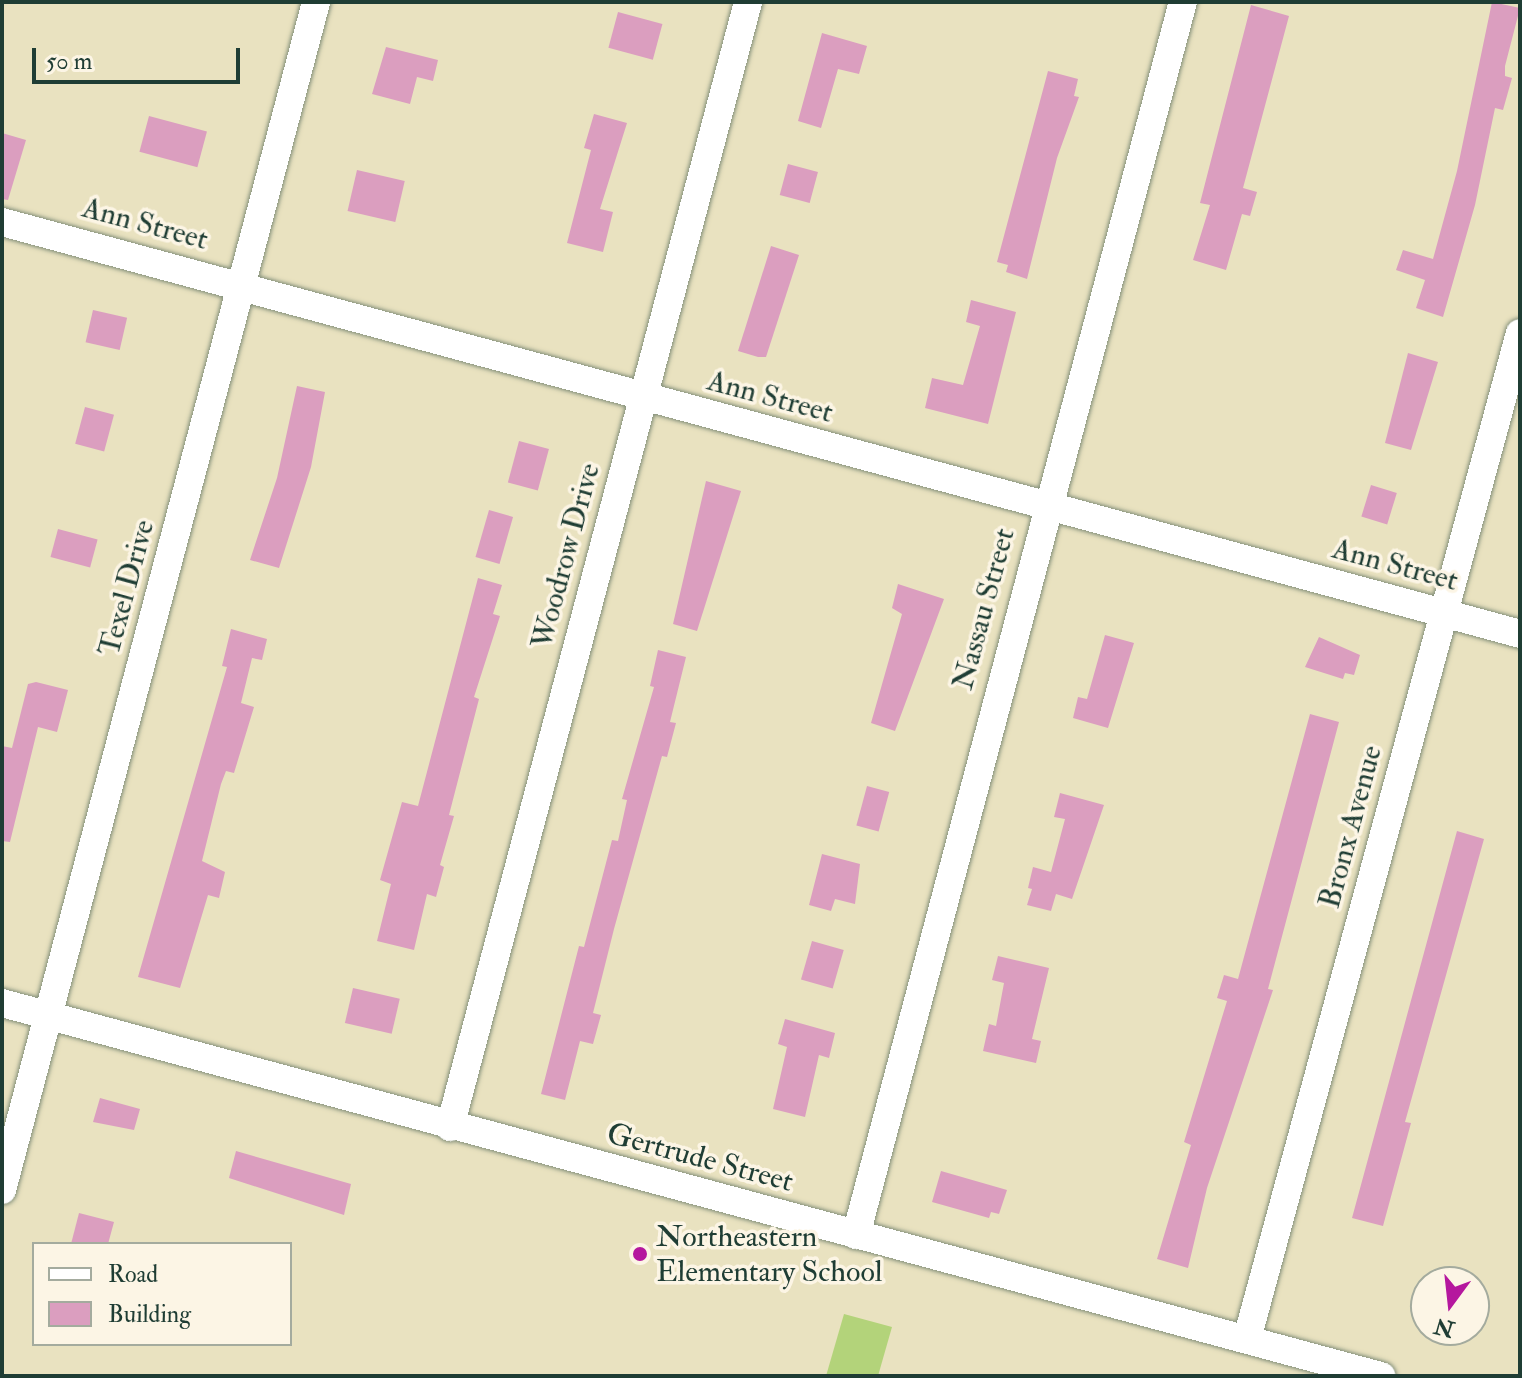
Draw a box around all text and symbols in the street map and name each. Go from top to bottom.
scale bar [36,32,244,82]
text: 50 m [46,46,92,77]
street label: Ann Street [78,190,212,258]
street label: Ann Street [703,363,837,431]
street label: Woodrow Drive [524,459,608,653]
street label: Texel Drive [92,516,162,660]
street label: Nassau Street [945,524,1023,694]
street label: Ann Street [1328,531,1462,599]
street label: Bronx Avenue [1312,742,1390,912]
street label: Gertrude Street [603,1116,797,1200]
place label: Northeastern Elementary School [656,1219,882,1290]
legend [32,1242,292,1346]
marker: Northeastern Elementary School [631,1245,649,1263]
text: Road [108,1259,158,1290]
north arrow [1410,1266,1490,1346]
text: Building [108,1299,191,1330]
text: N [1431,1311,1457,1343]

